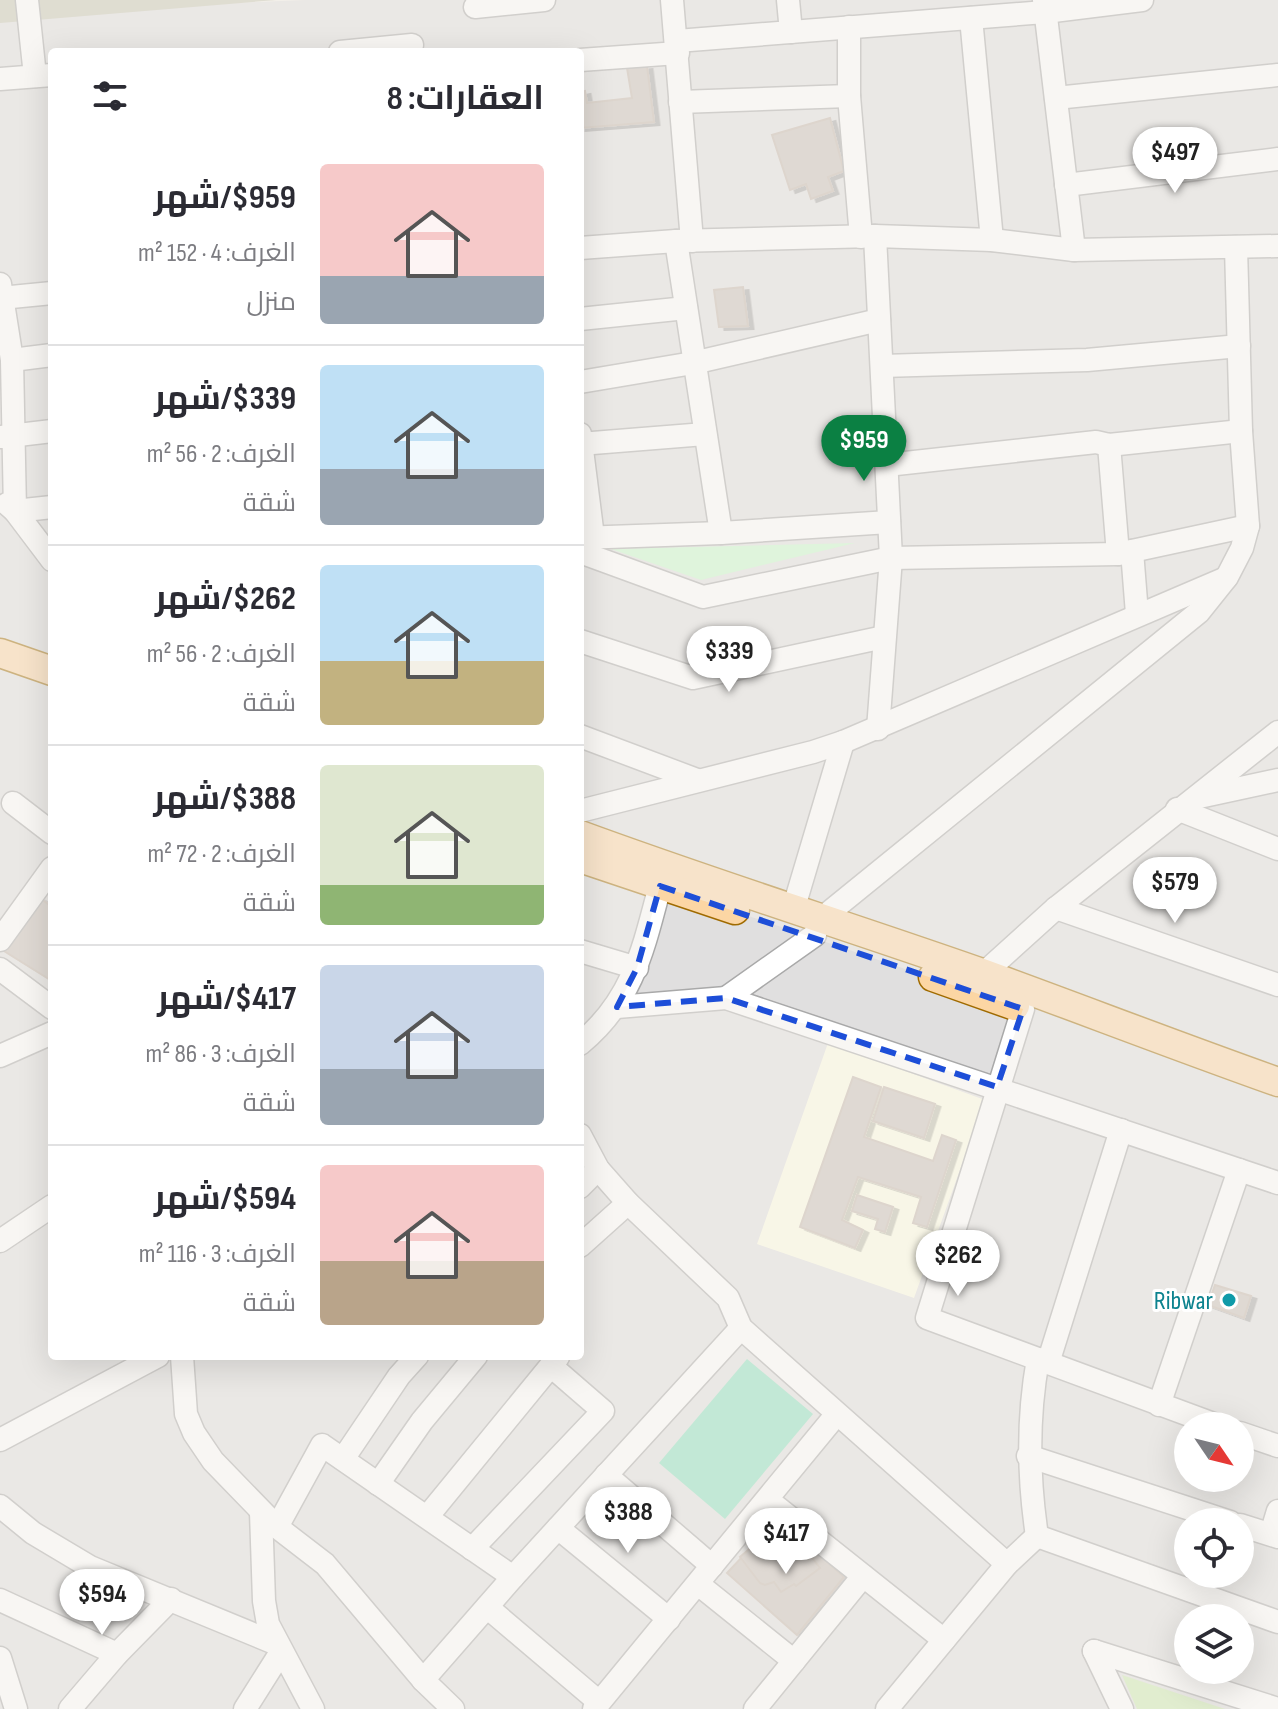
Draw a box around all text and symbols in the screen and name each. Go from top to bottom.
icon: filters [88,74,132,118]
text: العقارات: 8 [387,78,544,119]
pin: $497 [1128,127,1222,195]
text: $497 [1150,137,1200,168]
text: $959/شهر [154,177,296,218]
icon: home [384,196,480,292]
text: الغرف: 4 · 152 m² [138,238,296,269]
text: منزل [247,287,296,318]
text: $339/شهر [154,378,296,419]
icon: home [384,397,480,493]
pin: $959 [817,415,911,483]
text: $959 [839,425,889,456]
text: الغرف: 2 · 56 m² [147,439,296,470]
text: شقة [243,488,296,519]
text: $262/شهر [155,578,296,619]
icon: home [384,597,480,693]
pin: $339 [682,626,776,694]
text: $339 [705,636,753,667]
text: الغرف: 2 · 56 m² [147,639,296,670]
text: شقة [243,688,296,719]
text: $388/شهر [154,778,296,819]
icon: home [384,797,480,893]
text: الغرف: 2 · 72 m² [147,839,296,870]
pin: $579 [1128,857,1222,925]
text: $579 [1151,867,1199,898]
text: شقة [243,888,296,919]
text: $417/شهر [157,978,296,1019]
icon: home [384,997,480,1093]
text: الغرف: 3 · 86 m² [146,1039,296,1070]
text: شقة [243,1088,296,1119]
text: $594/شهر [154,1178,296,1219]
icon: home [384,1197,480,1293]
pin: $262 [911,1230,1005,1298]
text: الغرف: 3 · 116 m² [139,1239,296,1270]
text: $262 [934,1240,982,1271]
place label: Ribwar [1154,1286,1214,1317]
text: شقة [243,1288,296,1319]
marker: Ribwar [1220,1291,1238,1309]
north arrow [1174,1412,1254,1492]
map controls [1174,1412,1254,1684]
pin: $388 [581,1487,675,1555]
text: $388 [603,1497,653,1528]
pin: $417 [739,1508,833,1576]
button: locate [1174,1508,1254,1588]
text: $417 [763,1518,809,1549]
pin: $594 [55,1569,149,1637]
text: $594 [77,1579,127,1610]
button: layers [1174,1604,1254,1684]

